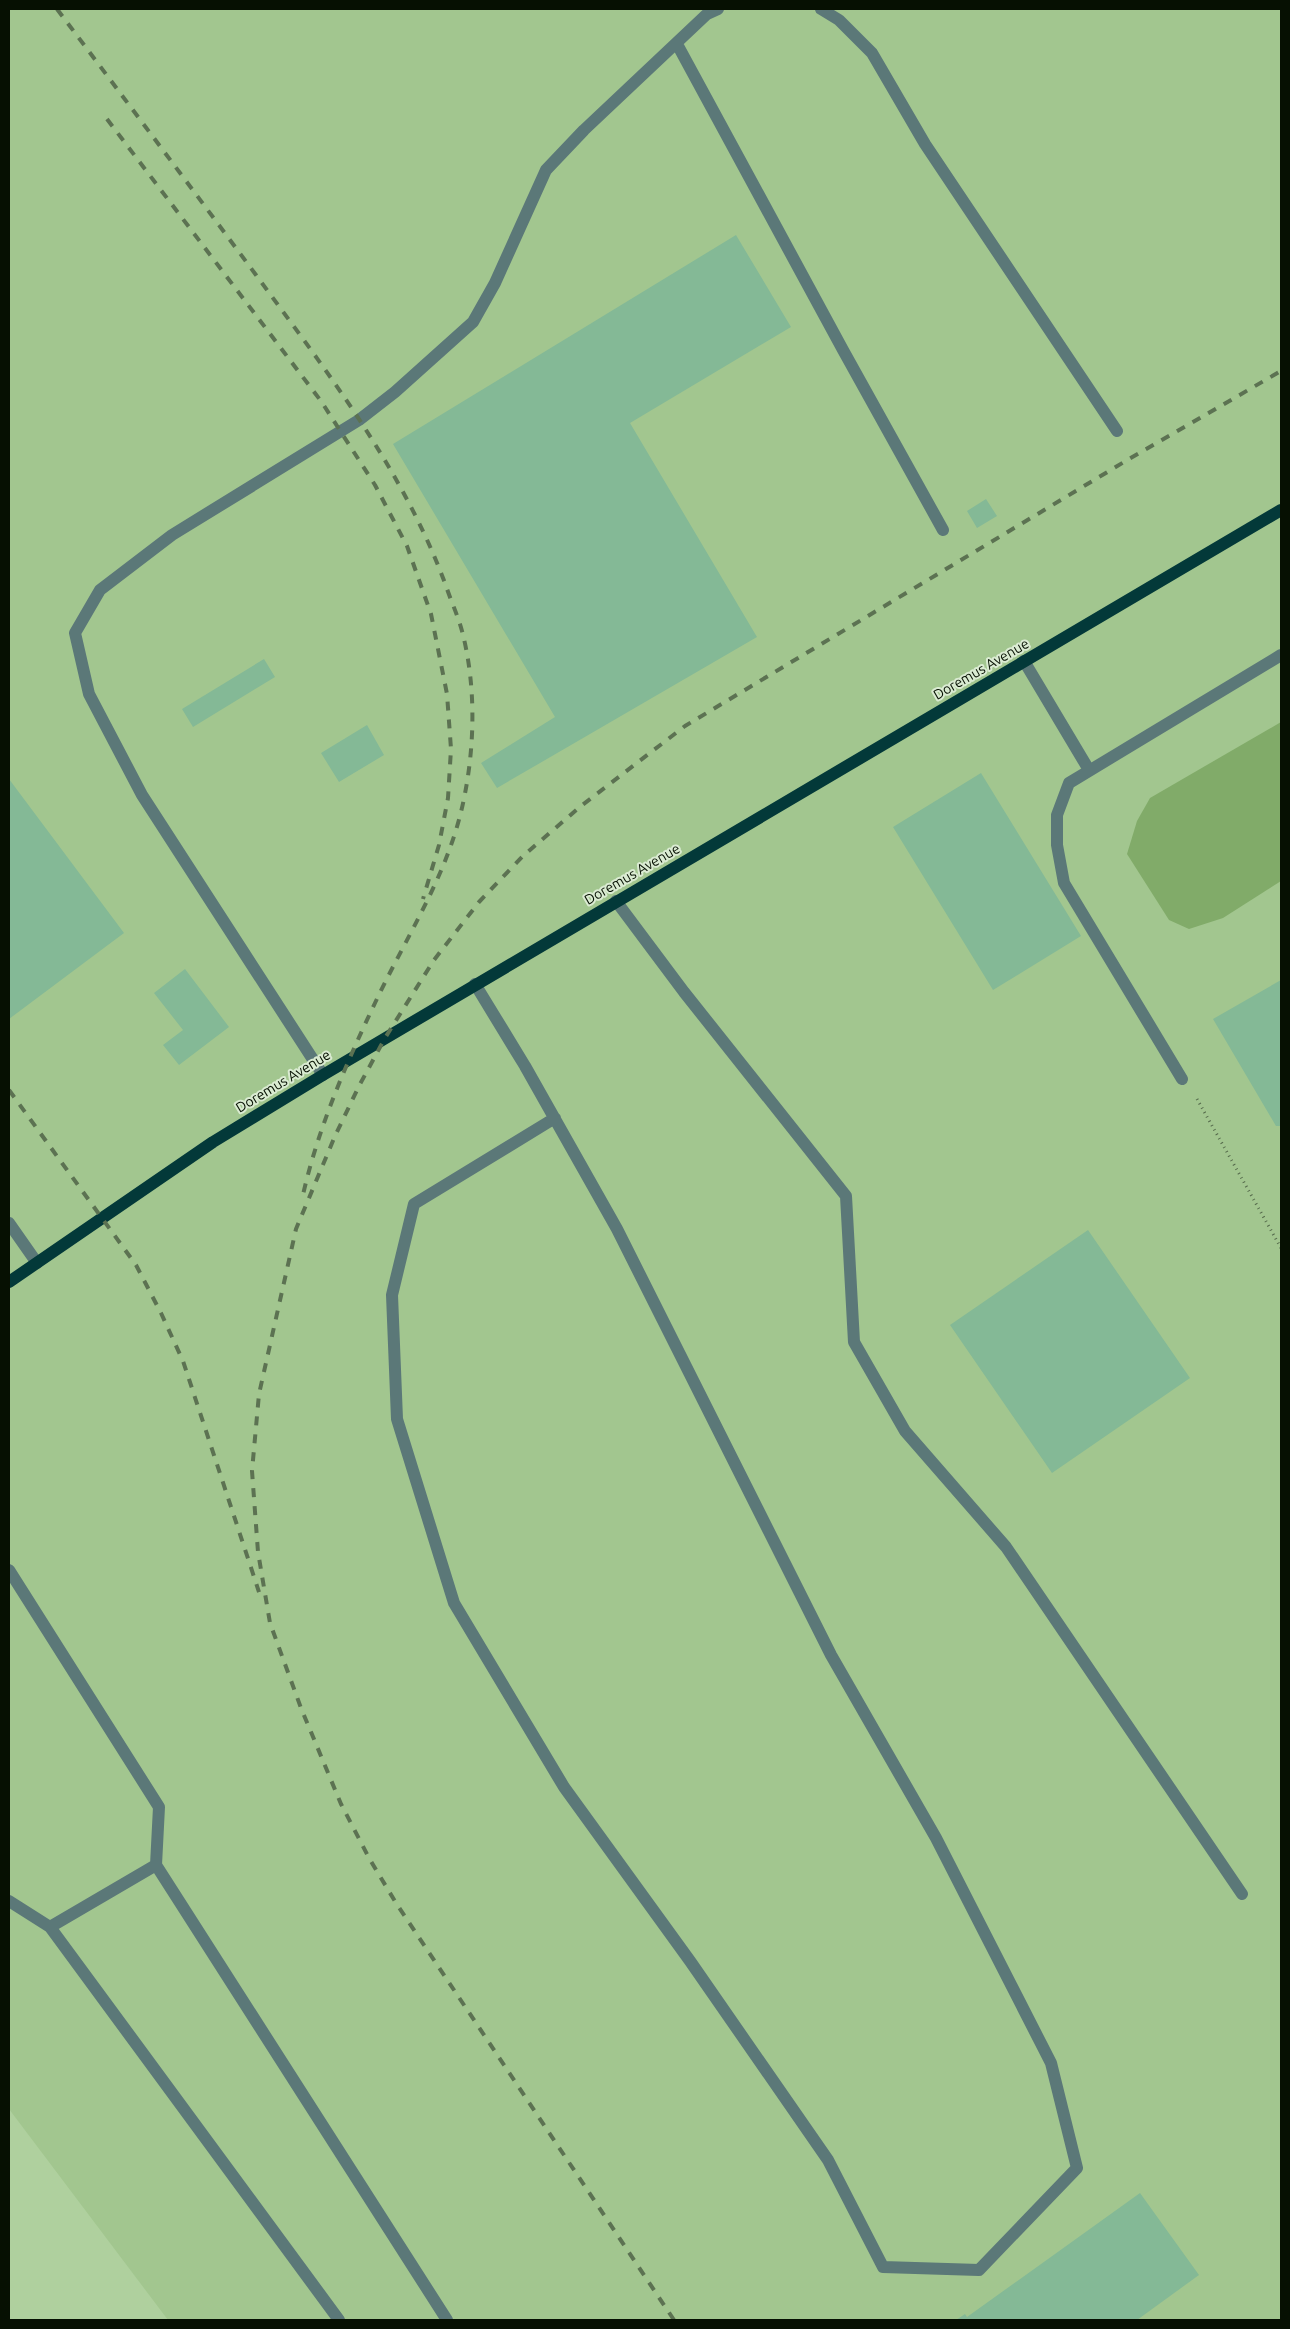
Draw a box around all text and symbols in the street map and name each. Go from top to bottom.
street label: Doremus Avenue [930,635,1032,703]
street label: Doremus Avenue [581,840,683,908]
street label: Doremus Avenue [233,1046,333,1116]

